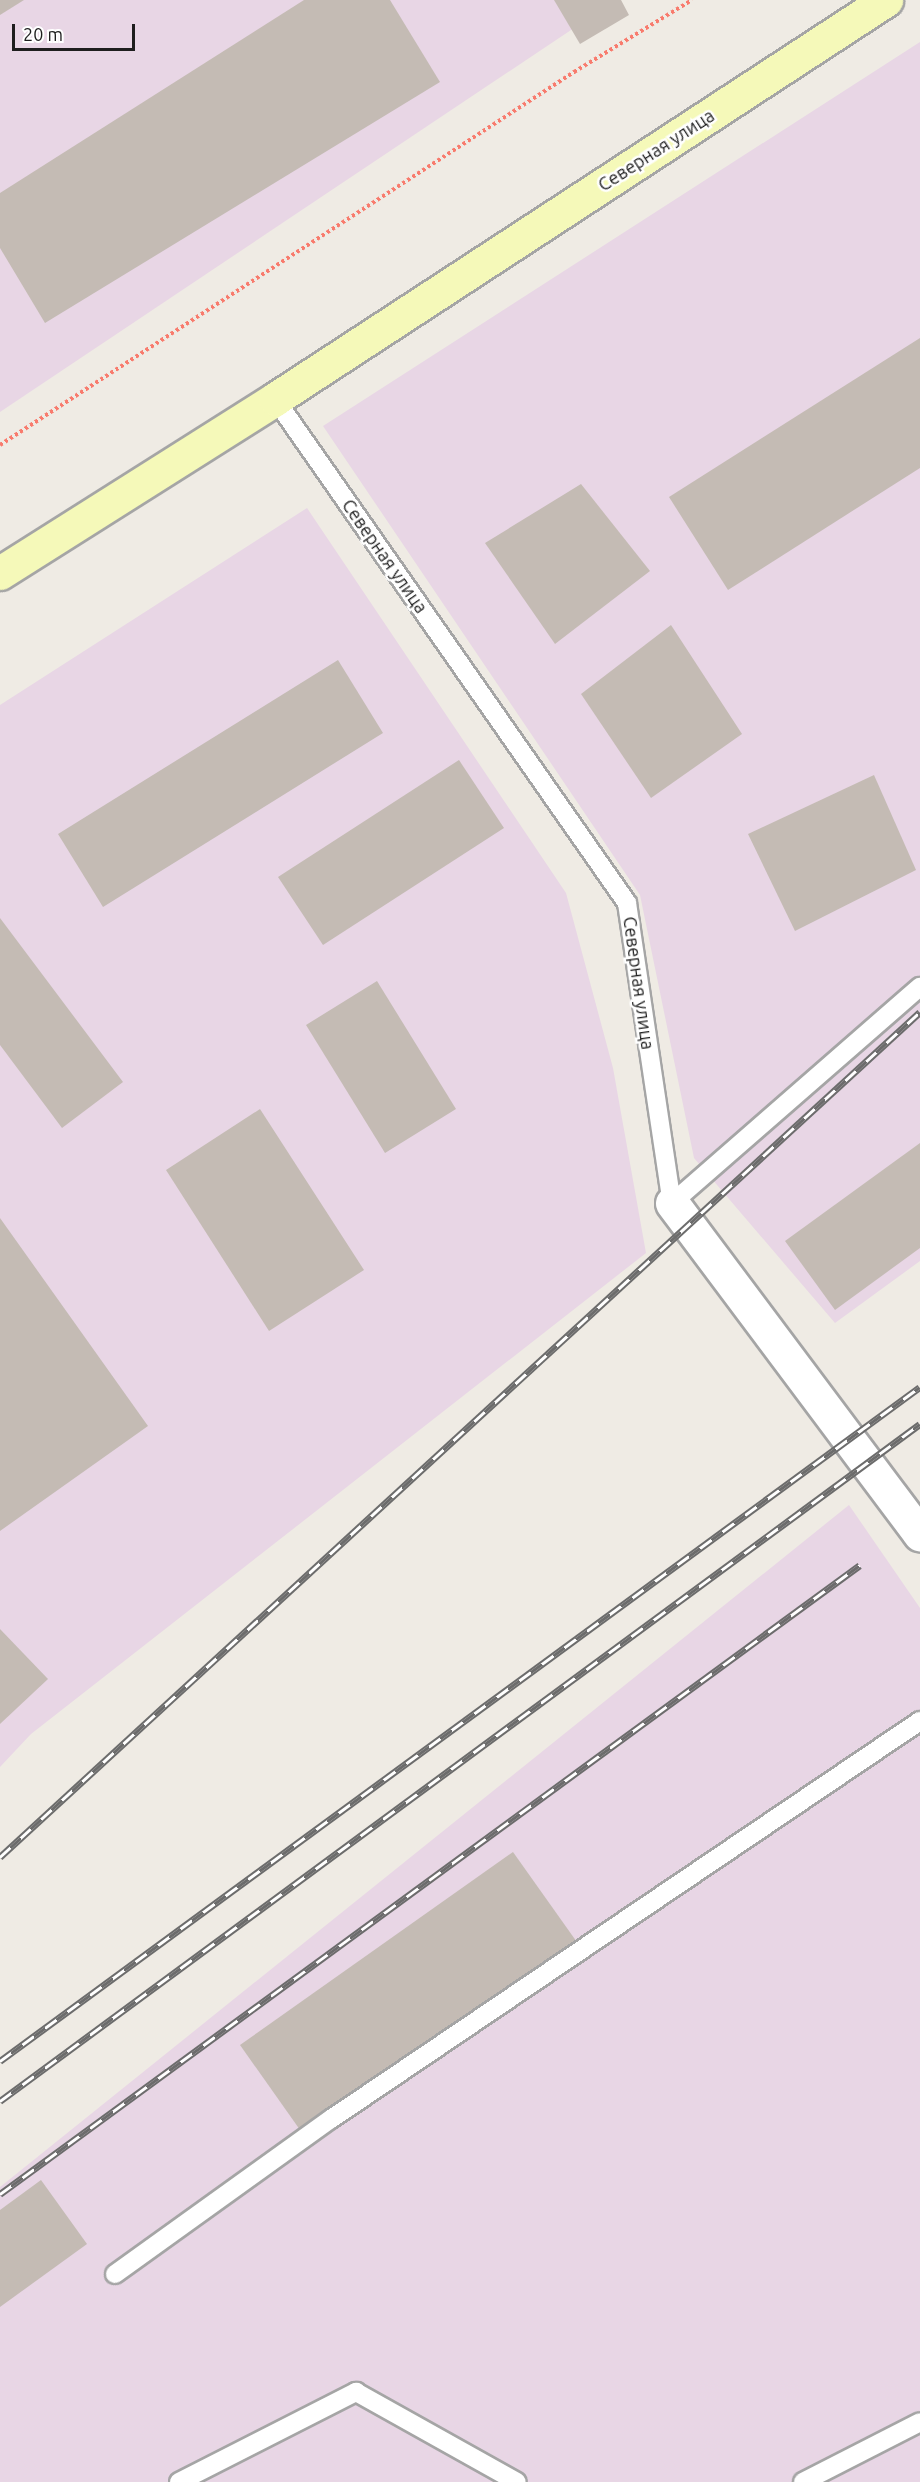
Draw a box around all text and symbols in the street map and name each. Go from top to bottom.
scale bar [15,12,138,50]
text: 20 m [23,24,63,44]
street label: Северная улица [594,104,718,196]
street label: Северная улица [338,495,432,617]
street label: Северная улица [619,915,659,1051]

